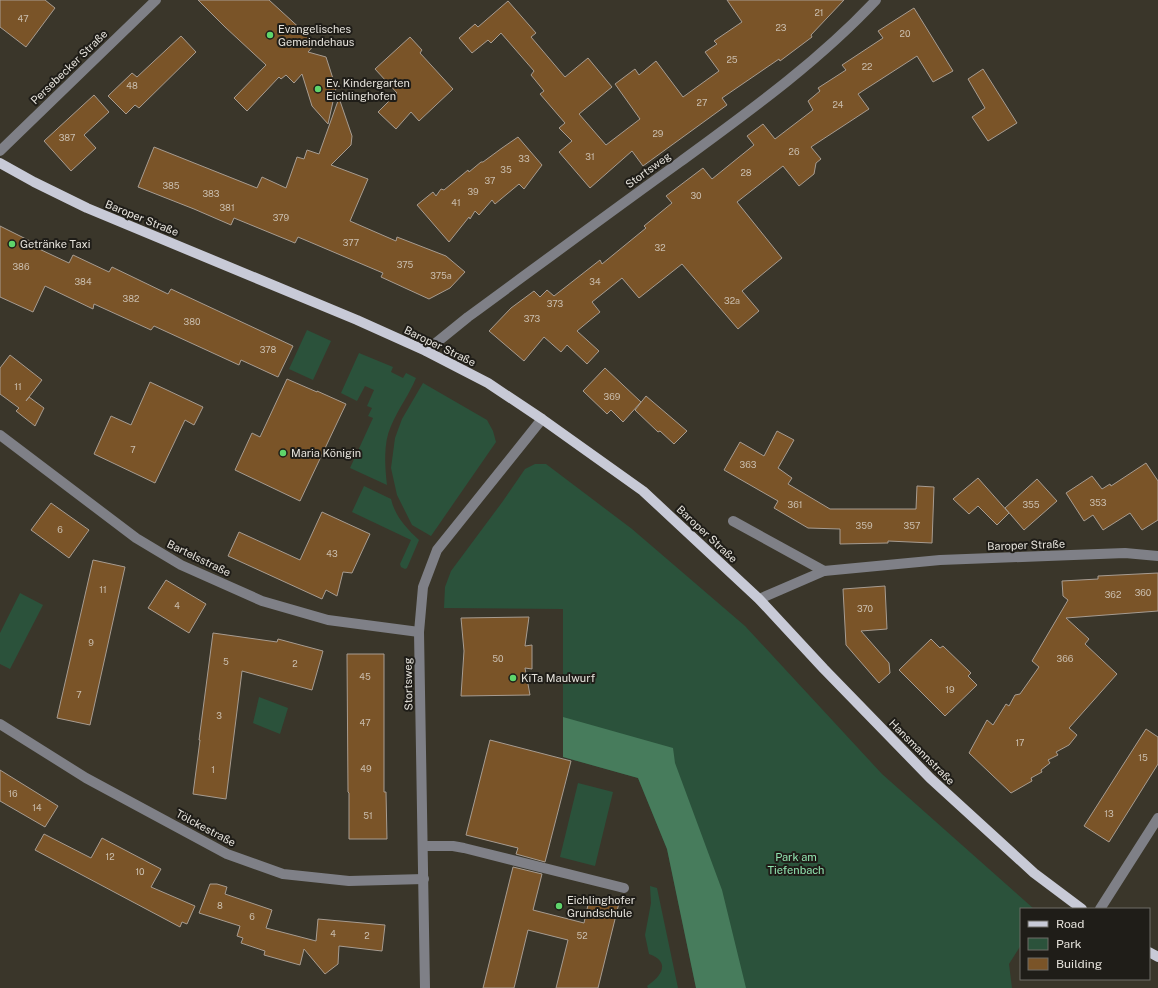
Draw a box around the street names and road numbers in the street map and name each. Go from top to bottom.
street label: Persebecker Straße [28,27,110,107]
street label: Stortsweg [623,149,673,190]
street label: Baroper Straße [104,198,180,238]
street label: Baroper Straße [402,324,478,368]
street label: Baroper Straße [674,503,740,565]
street label: Bartelsstraße [165,537,233,579]
street label: Baroper Straße [987,538,1065,552]
street label: Stortsweg [402,657,414,711]
street label: Hansmannstraße [887,717,957,787]
street label: Tölckestraße [174,807,238,849]

